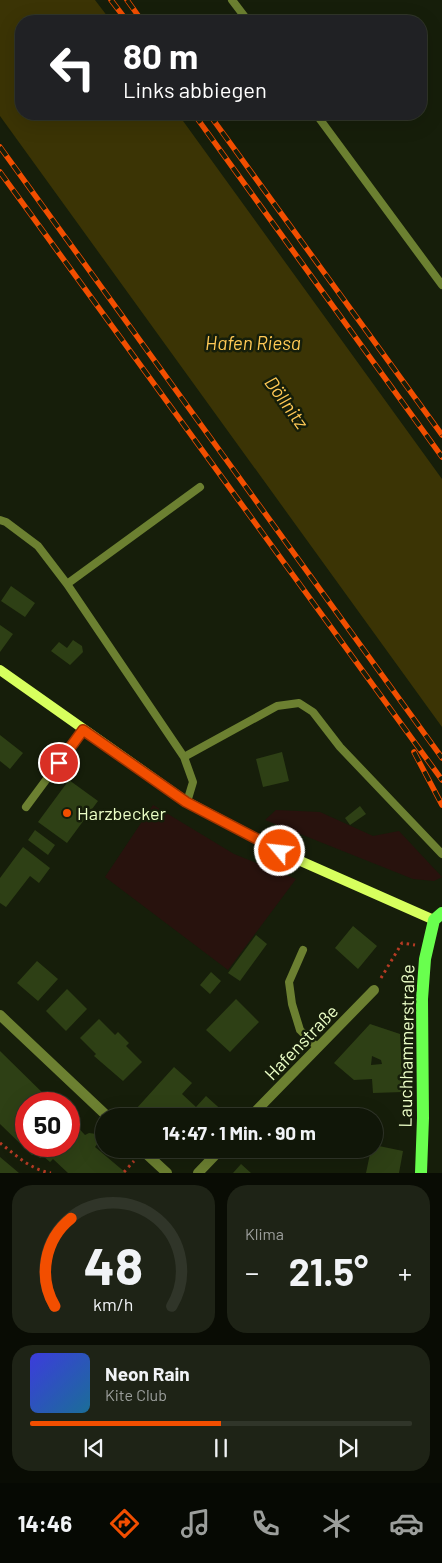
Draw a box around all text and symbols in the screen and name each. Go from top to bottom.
text: 80 m [123,34,198,76]
icon: left [40,35,105,100]
text: Links abbiegen [123,76,267,102]
water label: Hafen Riesa [205,331,301,354]
water label: Döllnitz [260,371,314,433]
pin [38,742,80,784]
icon: arrive [45,749,73,777]
place label: Harzbecker [77,802,167,824]
marker: Harzbecker [61,807,73,819]
position arrow [253,824,305,876]
street label: Lauchhammerstraße [394,964,418,1128]
street label: Hafenstraße [260,1000,342,1084]
speed limit sign: 50 [15,1092,80,1157]
text: 14:47 · 1 Min. · 90 m [162,1121,316,1144]
text: Klima [245,1224,284,1243]
text: 48 [84,1233,143,1295]
text: 21.5° [289,1248,368,1294]
text: − [245,1255,259,1289]
text: + [398,1255,412,1289]
text: km/h [93,1293,134,1315]
text: Neon Rain [105,1362,190,1385]
text: Kite Club [105,1385,167,1404]
icon: previous [80,1434,108,1462]
icon: pause [207,1434,235,1462]
icon: next [334,1434,362,1462]
icon: directions [107,1506,142,1541]
icon: music [178,1506,213,1541]
icon: phone [248,1506,283,1541]
icon: climate [319,1506,354,1541]
icon: car [389,1506,424,1541]
text: 14:46 [18,1510,72,1536]

